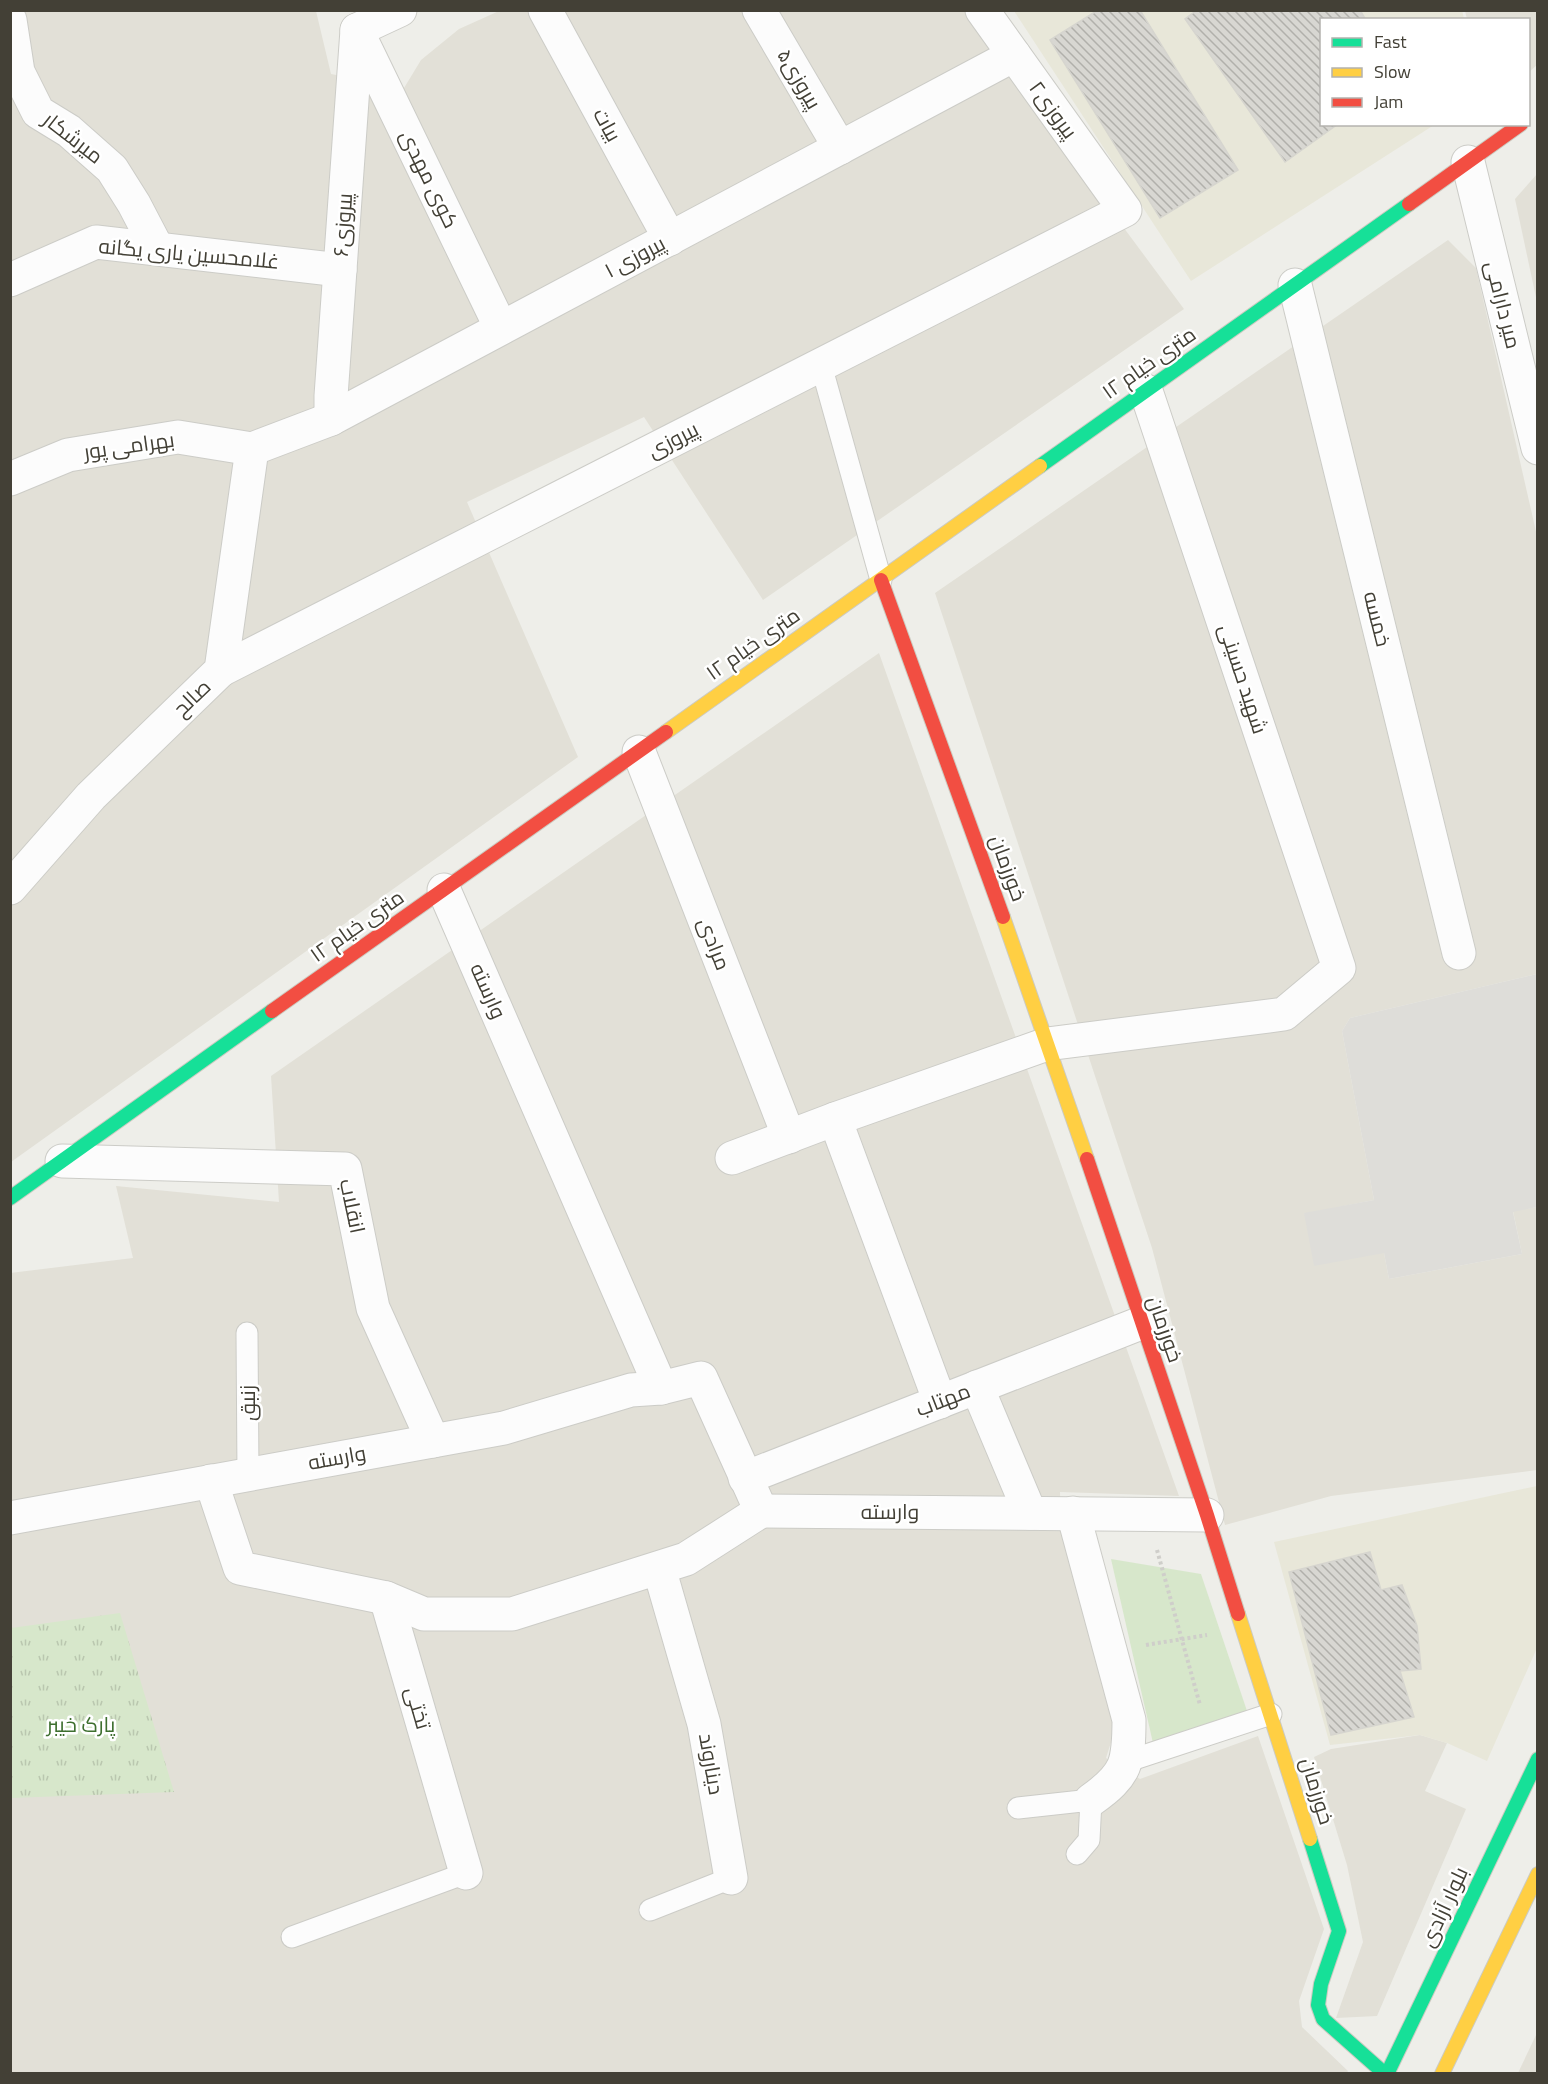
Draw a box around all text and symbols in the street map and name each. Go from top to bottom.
legend [1320,18,1530,126]
text: Fast [1374,28,1407,55]
street label: پیروزی۵ [770,42,830,115]
text: Slow [1374,58,1411,85]
street label: پیروزی۲ [1022,74,1086,145]
text: Jam [1374,88,1403,115]
street label: بیات [585,102,630,147]
street label: میرشکار [36,103,111,171]
street label: کوی مهدی [392,124,468,233]
street label: پیروزی۶ [324,192,360,258]
street label: پیروزی ۱ [598,227,671,286]
street label: غلامحسین یاری یگانه [97,229,281,277]
street label: میر دارامی [1478,257,1530,352]
street label: ۱۲ متری خیام [1095,318,1202,406]
street label: پیروزی [641,412,704,466]
street label: بهرامی پور [80,423,176,467]
street label: خمسه [1356,588,1400,650]
street label: ۱۲ متری خیام [699,599,806,687]
street label: شهید حسینی [1211,620,1277,738]
street label: صالح [165,671,218,724]
street label: خورزمان [982,830,1036,905]
street label: ۱۲ متری خیام [303,881,410,969]
street label: مرادی [690,913,740,975]
street label: وارسته [462,957,515,1024]
street label: انقلاب [332,1175,374,1236]
street label: خورزمان [1140,1291,1192,1366]
street label: مهتاب [911,1374,975,1424]
street label: زنبق [231,1385,263,1421]
street label: وارسته [305,1436,368,1478]
street label: وارسته [861,1495,919,1527]
street label: تختی [398,1683,440,1733]
park label: پارک خیبر [46,1708,116,1740]
street label: دیناروند [691,1731,733,1797]
street label: خورزمان [1293,1753,1343,1828]
street label: بلوار آزادی [1410,1861,1476,1952]

